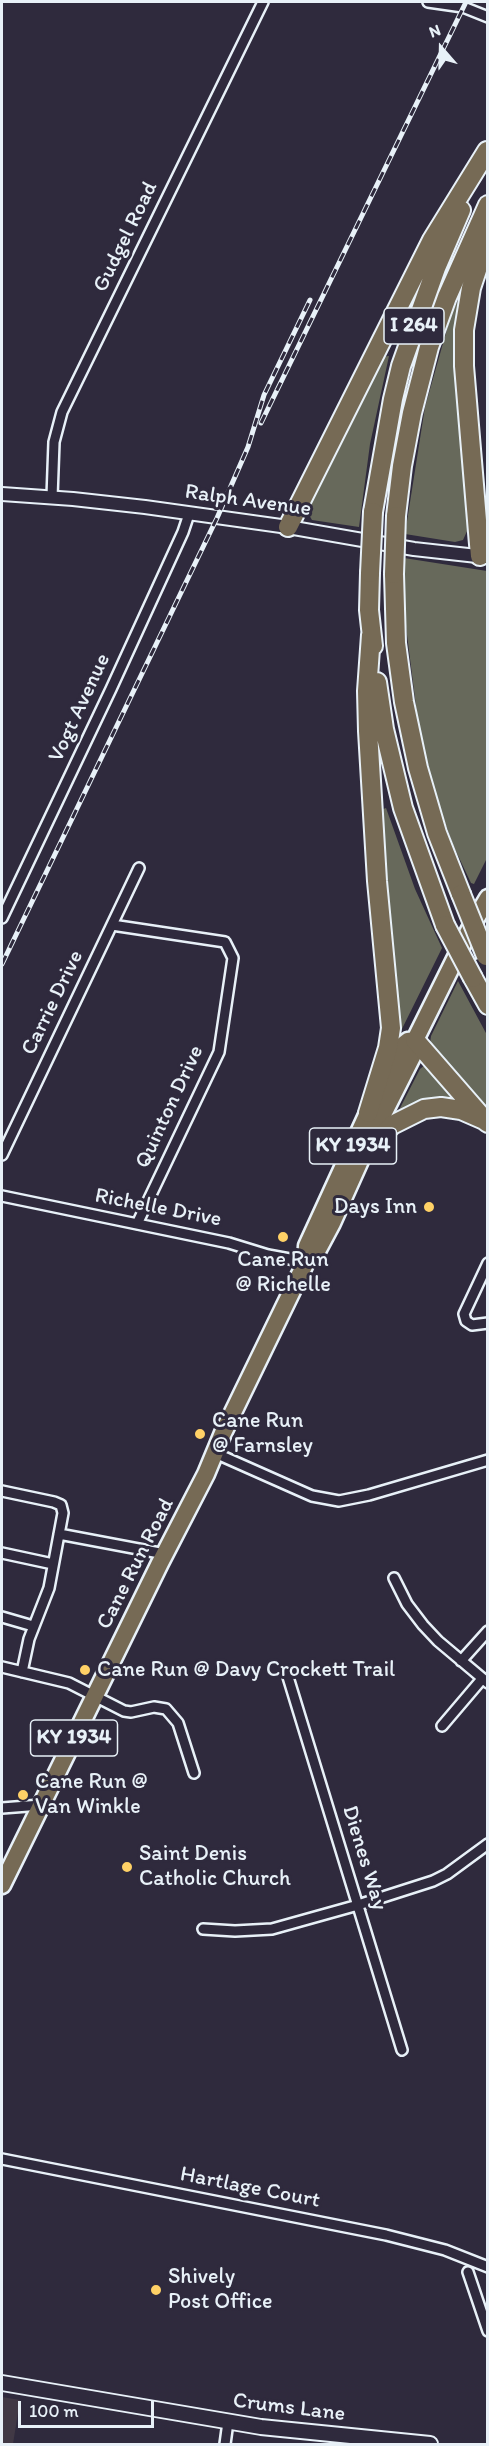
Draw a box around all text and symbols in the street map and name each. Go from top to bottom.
north arrow [411,18,471,78]
text: N [426,20,443,41]
street label: Gudgel Road [88,177,164,297]
road number: I 264 [384,308,444,344]
street label: Ralph Avenue [183,479,313,523]
street label: Vogt Avenue [43,650,117,766]
street label: Carrie Drive [16,946,90,1060]
street label: Quinton Drive [130,1041,210,1173]
road number: KY 1934 [310,1128,397,1164]
street label: Richelle Drive [92,1183,224,1233]
place label: Days Inn [334,1194,417,1220]
marker: Days Inn [422,1200,436,1214]
marker: Cane Run @ Richelle [276,1230,290,1244]
place label: Cane Run @ Richelle [235,1247,331,1298]
place label: Cane Run @ Farnsley [212,1408,313,1460]
marker: Cane Run @ Farnsley [193,1427,207,1441]
street label: Cane Run Road [92,1494,180,1634]
place label: Cane Run @ Davy Crockett Trail [97,1657,395,1683]
marker: Cane Run @ Davy Crockett Trail [78,1663,92,1677]
road number: KY 1934 [31,1720,118,1756]
place label: Cane Run @ Van Winkle [35,1769,148,1820]
marker: Cane Run @ Van Winkle [16,1788,30,1802]
street label: Dienes Way [336,1802,392,1914]
place label: Saint Denis Catholic Church [139,1841,291,1892]
marker: Saint Denis Catholic Church [120,1860,134,1874]
street label: Hartlage Court [178,2162,322,2214]
place label: Shively Post Office [168,2264,273,2316]
marker: Shively Post Office [149,2283,163,2297]
street label: Crums Lane [231,2388,347,2428]
scale bar [21,2389,158,2427]
text: 100 m [29,2400,79,2422]

